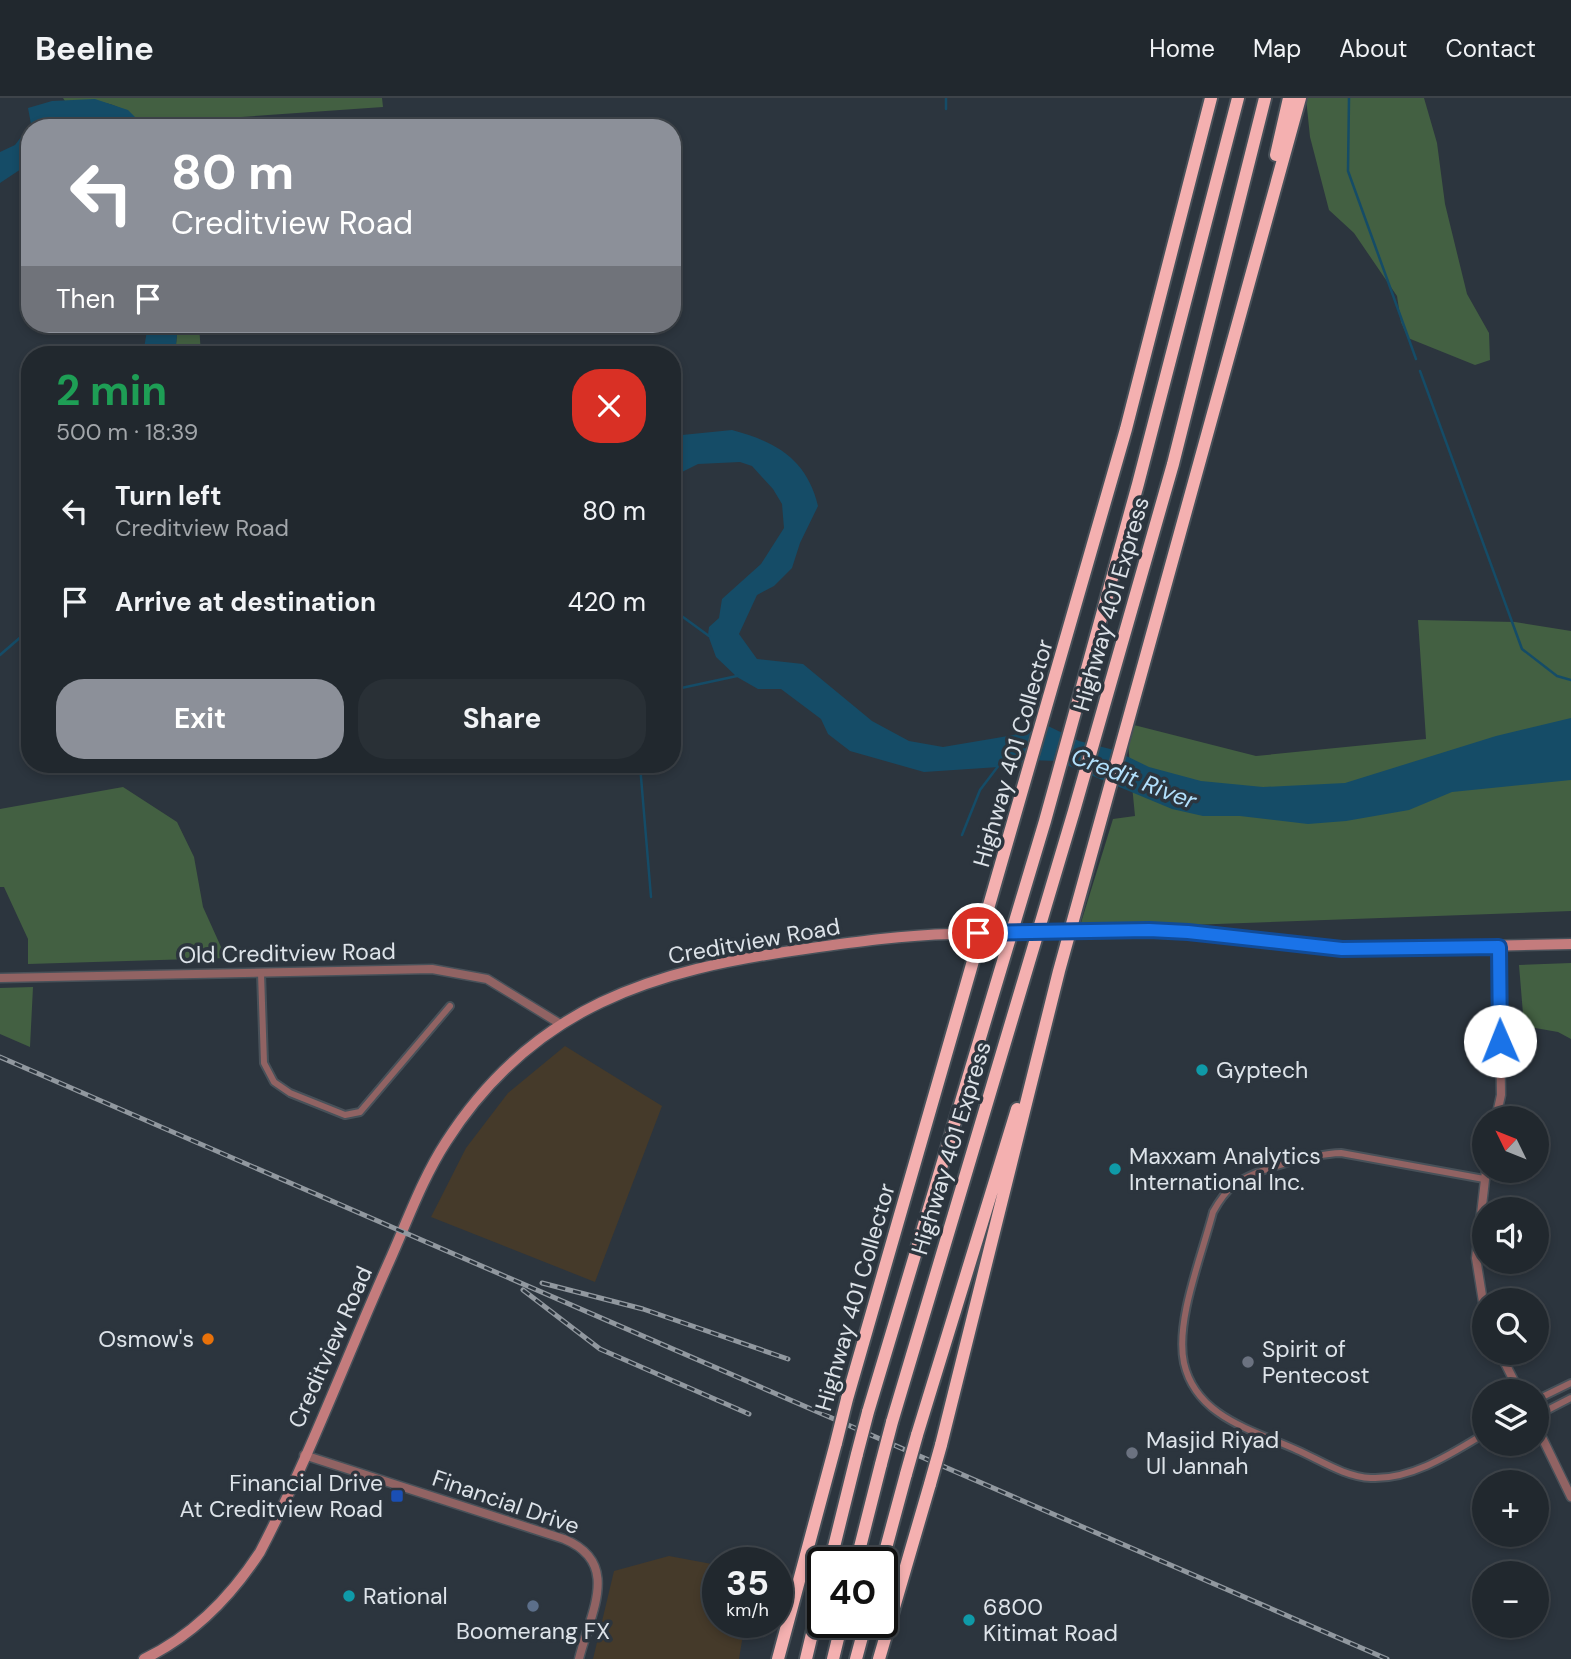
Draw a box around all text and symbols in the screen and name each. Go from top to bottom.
text: Beeline [35,27,154,70]
text: Home [1149,33,1215,64]
text: Map [1253,33,1301,64]
text: About [1339,33,1408,64]
text: Contact [1446,33,1536,64]
text: 80 m [171,140,294,204]
icon: left [56,147,147,238]
text: Creditview Road [171,202,413,244]
icon: arrive [129,280,167,318]
text: Then [56,282,115,316]
text: 2 min [56,363,167,418]
button: close [572,369,646,443]
text: 500 m · 18:39 [56,417,198,447]
text: Turn left [115,479,222,513]
icon: left [56,492,94,530]
street label: Highway 401 Express [1066,493,1156,715]
text: 80 m [582,494,646,528]
text: Creditview Road [115,513,289,543]
icon: arrive [56,583,94,621]
text: Arrive at destination [115,585,376,619]
text: 420 m [568,585,646,619]
street label: Highway 401 Collector [966,636,1060,870]
button: Exit [56,679,344,759]
button: Share [358,679,646,759]
water label: Credit River [1067,740,1202,816]
pin [948,903,1008,963]
street label: Creditview Road [666,911,842,971]
icon: arrive [959,914,997,952]
street label: Old Creditview Road [178,936,396,970]
position arrow [1463,1004,1537,1078]
street label: Highway 401 Express [904,1038,998,1258]
place label: Gyptech [1216,1055,1308,1085]
marker: Gyptech [1194,1062,1210,1078]
north arrow [1472,1106,1549,1183]
map controls [1472,1106,1549,1638]
place label: Maxxam Analytics International Inc. [1129,1141,1321,1197]
marker: Maxxam Analytics International Inc. [1107,1161,1123,1177]
street label: Highway 401 Collector [808,1180,902,1414]
button: sound [1472,1197,1549,1274]
street label: Creditview Road [281,1261,379,1433]
button: search [1472,1288,1549,1365]
place label: Osmow's [98,1324,194,1354]
marker: Osmow's [200,1331,216,1347]
place label: Spirit of Pentecost [1262,1334,1370,1390]
marker: Spirit of Pentecost [1240,1354,1256,1370]
button: layers [1472,1379,1549,1456]
place label: Masjid Riyad Ul Jannah [1146,1425,1279,1481]
marker: Masjid Riyad Ul Jannah [1124,1445,1140,1461]
street label: Financial Drive [428,1463,584,1541]
place label: Financial Drive At Creditview Road [180,1468,383,1524]
button: + [1472,1470,1549,1547]
marker: Financial Drive At Creditview Road [389,1488,405,1504]
speed limit sign: 40 [807,1547,898,1638]
text: 35 [726,1560,769,1606]
button: − [1472,1561,1549,1638]
place label: Rational [363,1581,448,1611]
marker: Rational [341,1588,357,1604]
place label: 6800 Kitimat Road [983,1592,1118,1648]
marker: Boomerang FX [525,1598,541,1614]
text: km/h [726,1598,769,1622]
marker: 6800 Kitimat Road [961,1612,977,1628]
place label: Boomerang FX [456,1616,610,1646]

